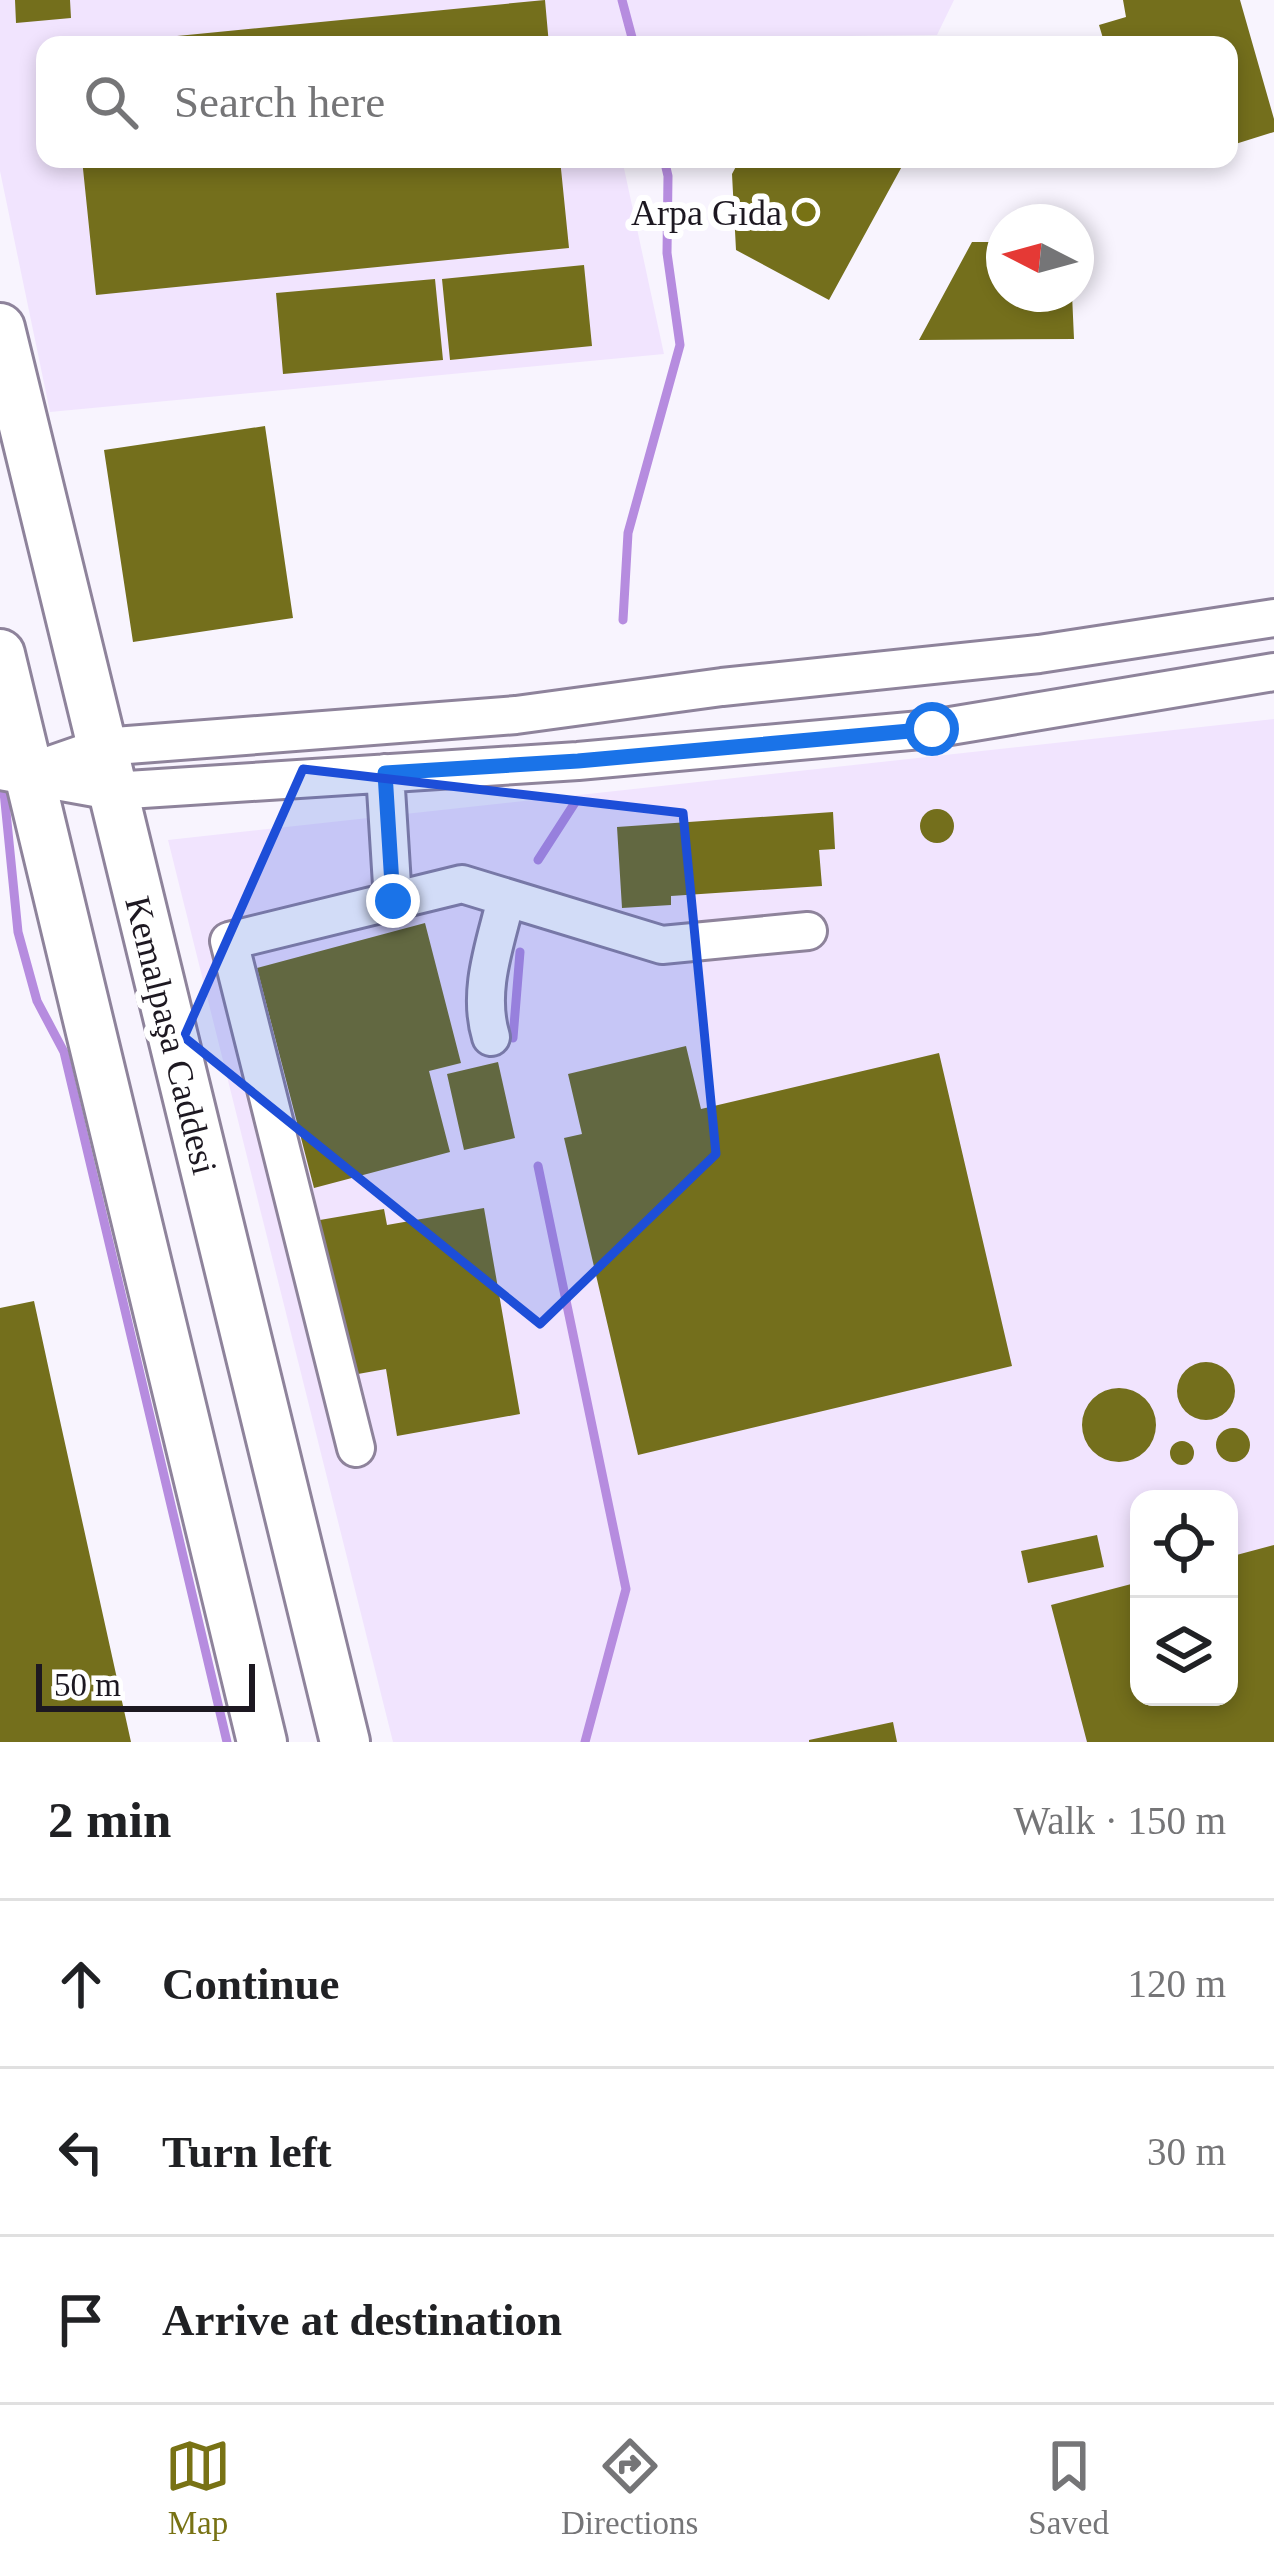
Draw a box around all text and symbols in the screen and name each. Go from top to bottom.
search box [36,36,1238,168]
icon: search [78,69,144,135]
text: Search here [174,77,385,127]
place label: Arpa Gıda [631,193,782,233]
marker: Arpa Gıda [793,199,819,225]
north arrow [986,204,1094,312]
route start [905,702,959,756]
route end [366,874,420,928]
street label: Kemalpaşa Caddesi [117,892,225,1178]
map controls [1130,1490,1238,1706]
button: locate [1130,1490,1238,1598]
button: layers [1130,1598,1238,1706]
scale bar [36,1658,255,1711]
text: 50 m [54,1667,121,1703]
text: 2 min [48,1792,171,1848]
text: Walk · 150 m [1014,1799,1226,1842]
icon: ahead [48,1951,114,2017]
text: Continue [162,1959,340,2009]
text: 120 m [1127,1962,1226,2005]
icon: left [48,2119,114,2185]
text: Turn left [162,2127,332,2177]
text: 30 m [1147,2130,1226,2173]
icon: arrive [48,2287,114,2353]
text: Arrive at destination [162,2295,562,2345]
tab: Map [165,2433,231,2542]
tab: Directions [561,2433,698,2542]
tab: Saved [1028,2433,1109,2542]

